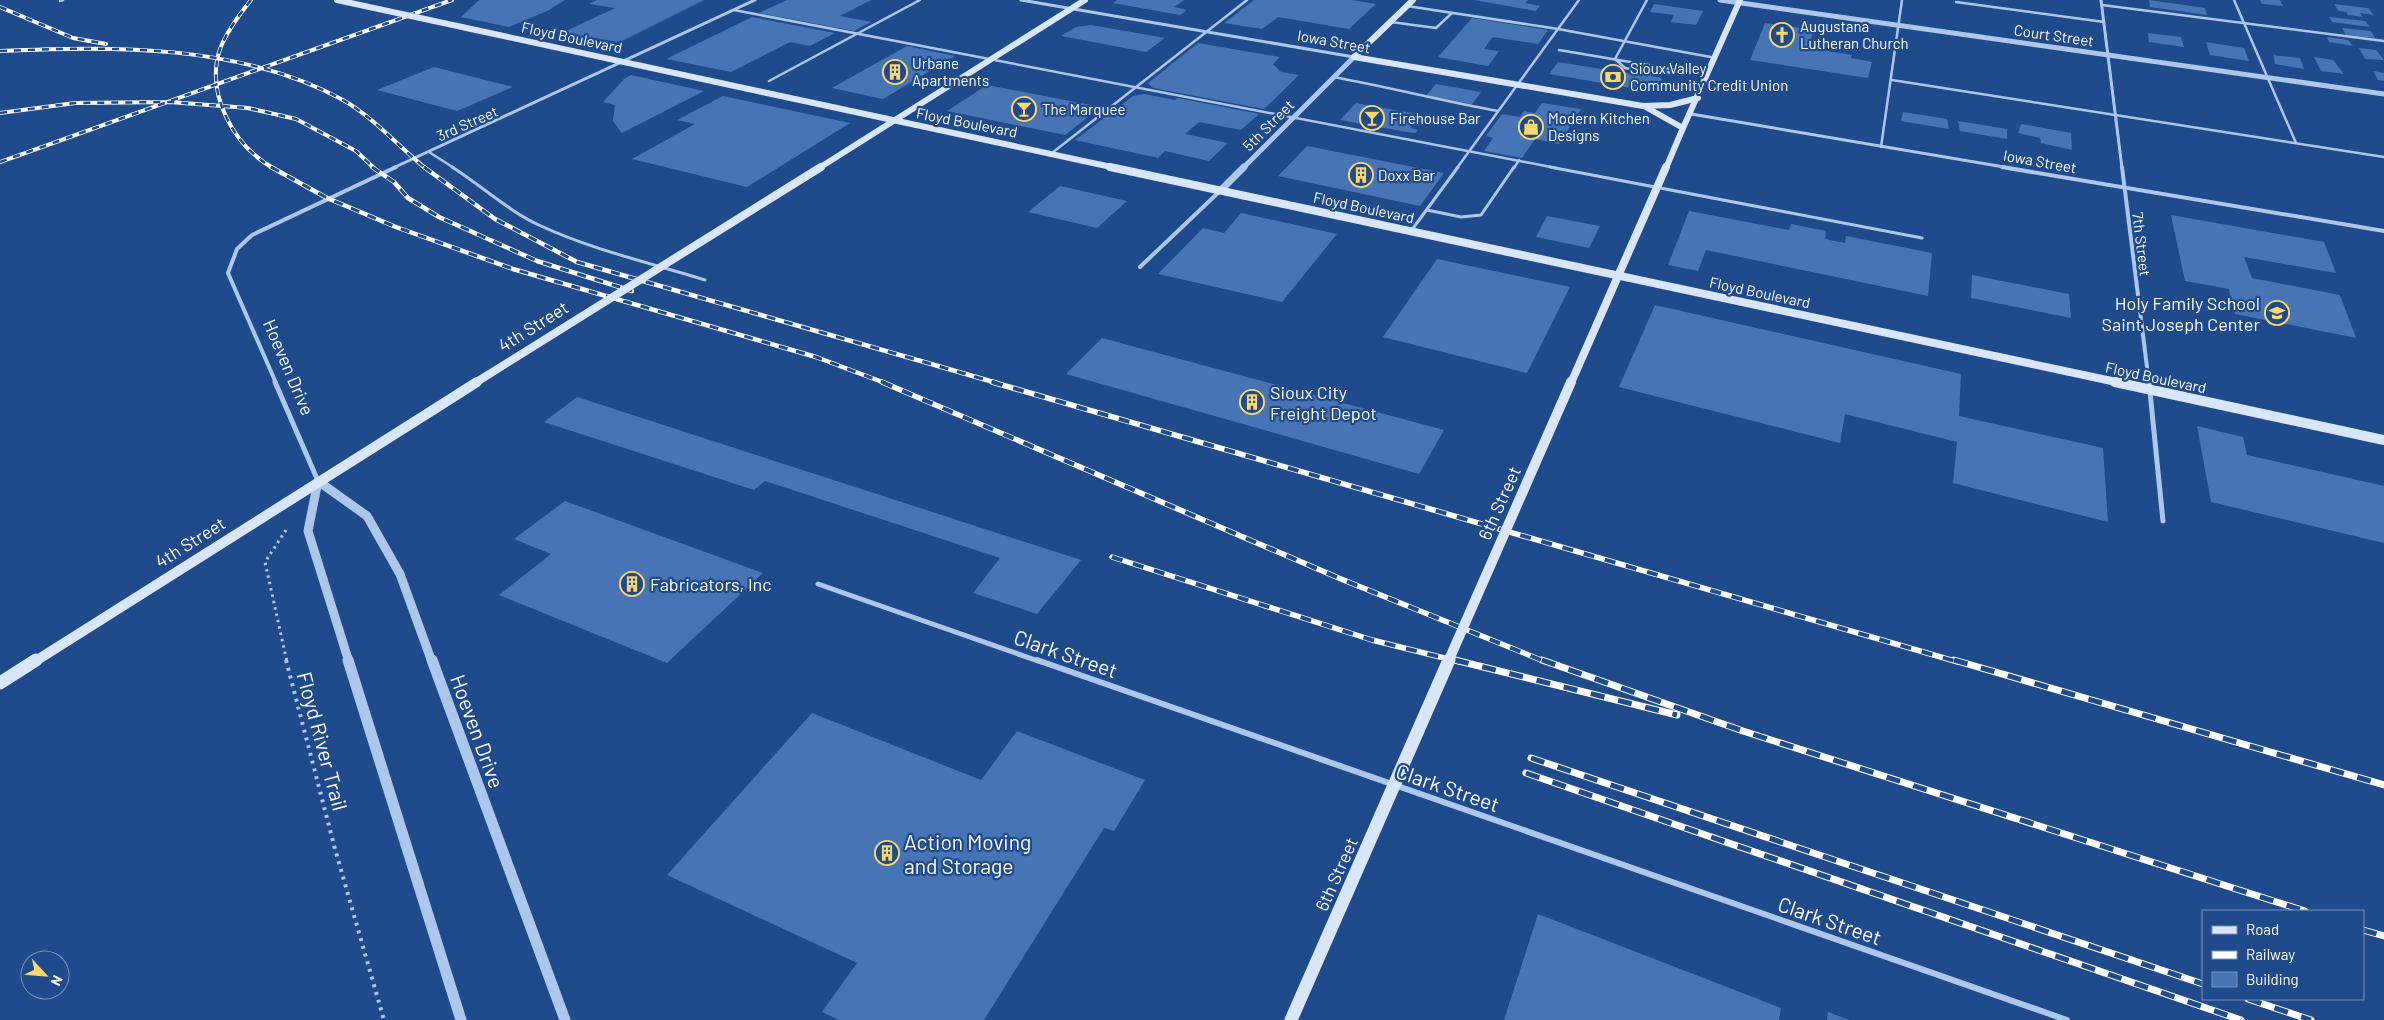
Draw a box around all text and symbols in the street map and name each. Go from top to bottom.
place label: Augustana Lutheran Church [1800,17,1909,52]
street label: Floyd Boulevard [520,18,624,56]
street label: Court Street [2013,20,2095,50]
church icon: Augustana Lutheran Church [1769,22,1795,48]
street label: Iowa Street [1296,26,1372,56]
place label: Urbane Apartments [912,54,989,89]
building icon: Urbane Apartments [882,59,908,85]
place label: Sioux Valley Community Credit Union [1630,59,1788,94]
bank icon: Sioux Valley Community Credit Union [1600,64,1626,90]
bar icon: The Marquee [1011,96,1037,122]
street label: 5th Street [1239,96,1297,154]
place label: The Marquee [1042,100,1126,118]
street label: 3rd Street [434,102,500,144]
street label: Floyd Boulevard [915,103,1019,141]
bar icon: Firehouse Bar [1359,105,1385,131]
place label: Firehouse Bar [1390,109,1481,127]
place label: Modern Kitchen Designs [1548,109,1650,144]
shop icon: Modern Kitchen Designs [1518,114,1544,140]
street label: Iowa Street [2002,146,2078,176]
building icon: Doxx Bar [1348,162,1374,188]
place label: Doxx Bar [1378,166,1436,184]
street label: Floyd Boulevard [1312,188,1416,226]
street label: 7th Street [2129,211,2155,277]
street label: Floyd Boulevard [1708,273,1812,311]
place label: Holy Family School Saint Joseph Center [2102,292,2260,335]
street label: 4th Street [494,296,572,356]
school or university icon: Holy Family School Saint Joseph Center [2264,300,2290,326]
street label: Hoeven Drive [259,316,319,418]
street label: Floyd Boulevard [2104,358,2208,396]
place label: Sioux City Freight Depot [1270,381,1377,424]
building icon: Sioux City Freight Depot [1239,389,1265,415]
street label: 6th Street [1473,463,1525,543]
street label: 4th Street [151,512,229,572]
building icon: Fabricators, Inc [619,571,645,597]
place label: Fabricators, Inc [650,573,772,595]
street label: Clark Street [1011,624,1121,682]
street label: Floyd River Trail [292,669,354,813]
street label: Hoeven Drive [446,671,510,791]
street label: Clark Street [1393,758,1503,816]
place label: Action Moving and Storage [904,829,1031,878]
street label: 6th Street [1310,834,1362,914]
building icon: Action Moving and Storage [874,840,900,866]
street label: Clark Street [1775,891,1885,949]
legend [2202,910,2364,1000]
text: Road [2246,920,2279,938]
text: Railway [2246,945,2295,963]
north arrow [20,950,70,1000]
text: Building [2246,970,2299,988]
text: N [47,973,67,989]

